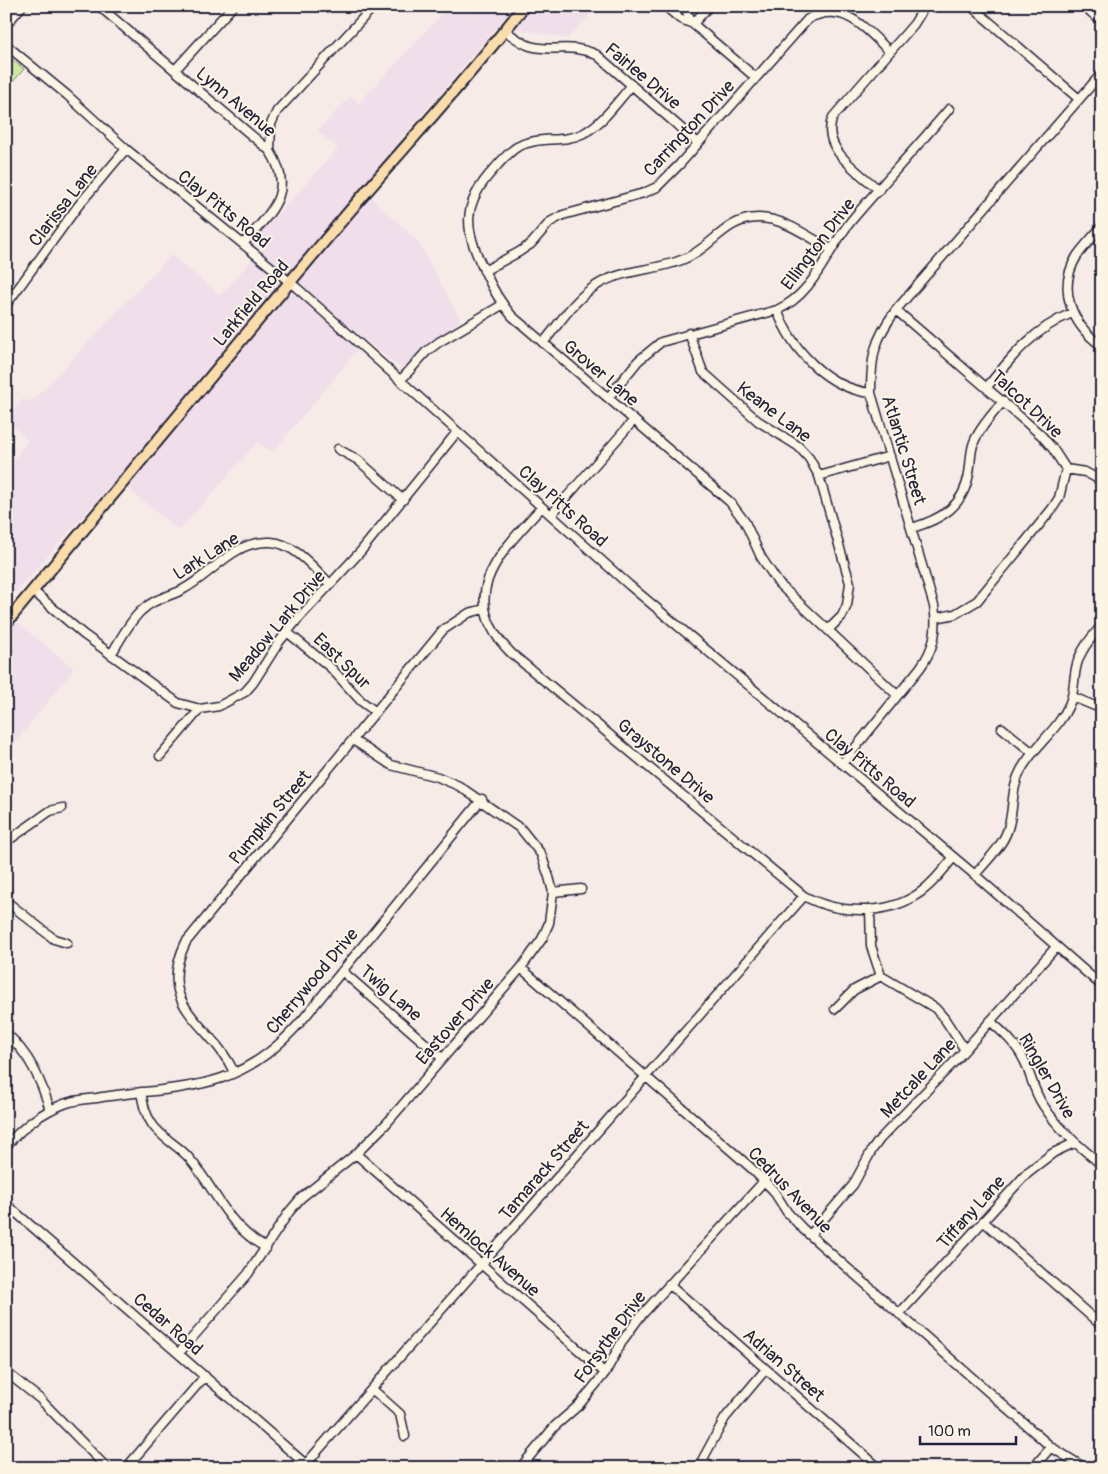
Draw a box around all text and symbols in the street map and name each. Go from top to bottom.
street label: Fairlee Drive [600,38,685,115]
street label: Lynn Avenue [191,62,280,143]
street label: Carrington Drive [639,75,740,181]
street label: Clarissa Lane [24,159,103,251]
street label: Clay Pitts Road [173,165,275,254]
street label: Ellington Drive [776,194,861,295]
street label: Larkfield Road [208,255,294,351]
street label: Grover Lane [558,335,643,412]
street label: Talcot Drive [986,365,1067,444]
street label: Keane Lane [732,377,816,448]
street label: Atlantic Street [876,393,931,508]
street label: Clay Pitts Road [513,460,612,552]
street label: Lark Lane [169,527,244,586]
street label: Meadow Lark Drive [224,566,331,687]
street label: East Spur [308,628,376,695]
street label: Graystone Drive [612,714,719,809]
street label: Clay Pitts Road [819,724,920,813]
street label: Pumpkin Street [224,765,317,869]
street label: Cherrywood Drive [261,923,364,1039]
street label: Twig Lane [355,960,427,1027]
street label: Eastover Drive [411,973,500,1070]
street label: Ringler Drive [1013,1030,1080,1123]
street label: Metcale Lane [876,1034,961,1123]
street label: Tamarack Street [494,1115,595,1225]
street label: Cedrus Avenue [743,1142,837,1239]
street label: Tiffany Lane [932,1171,1011,1254]
street label: Hemlock Avenue [435,1203,545,1302]
street label: Forsythe Drive [569,1286,652,1388]
street label: Cedar Road [128,1288,207,1361]
street label: Adrian Street [738,1324,830,1408]
scale bar [920,1414,1017,1446]
text: 100 m [928,1422,971,1441]

